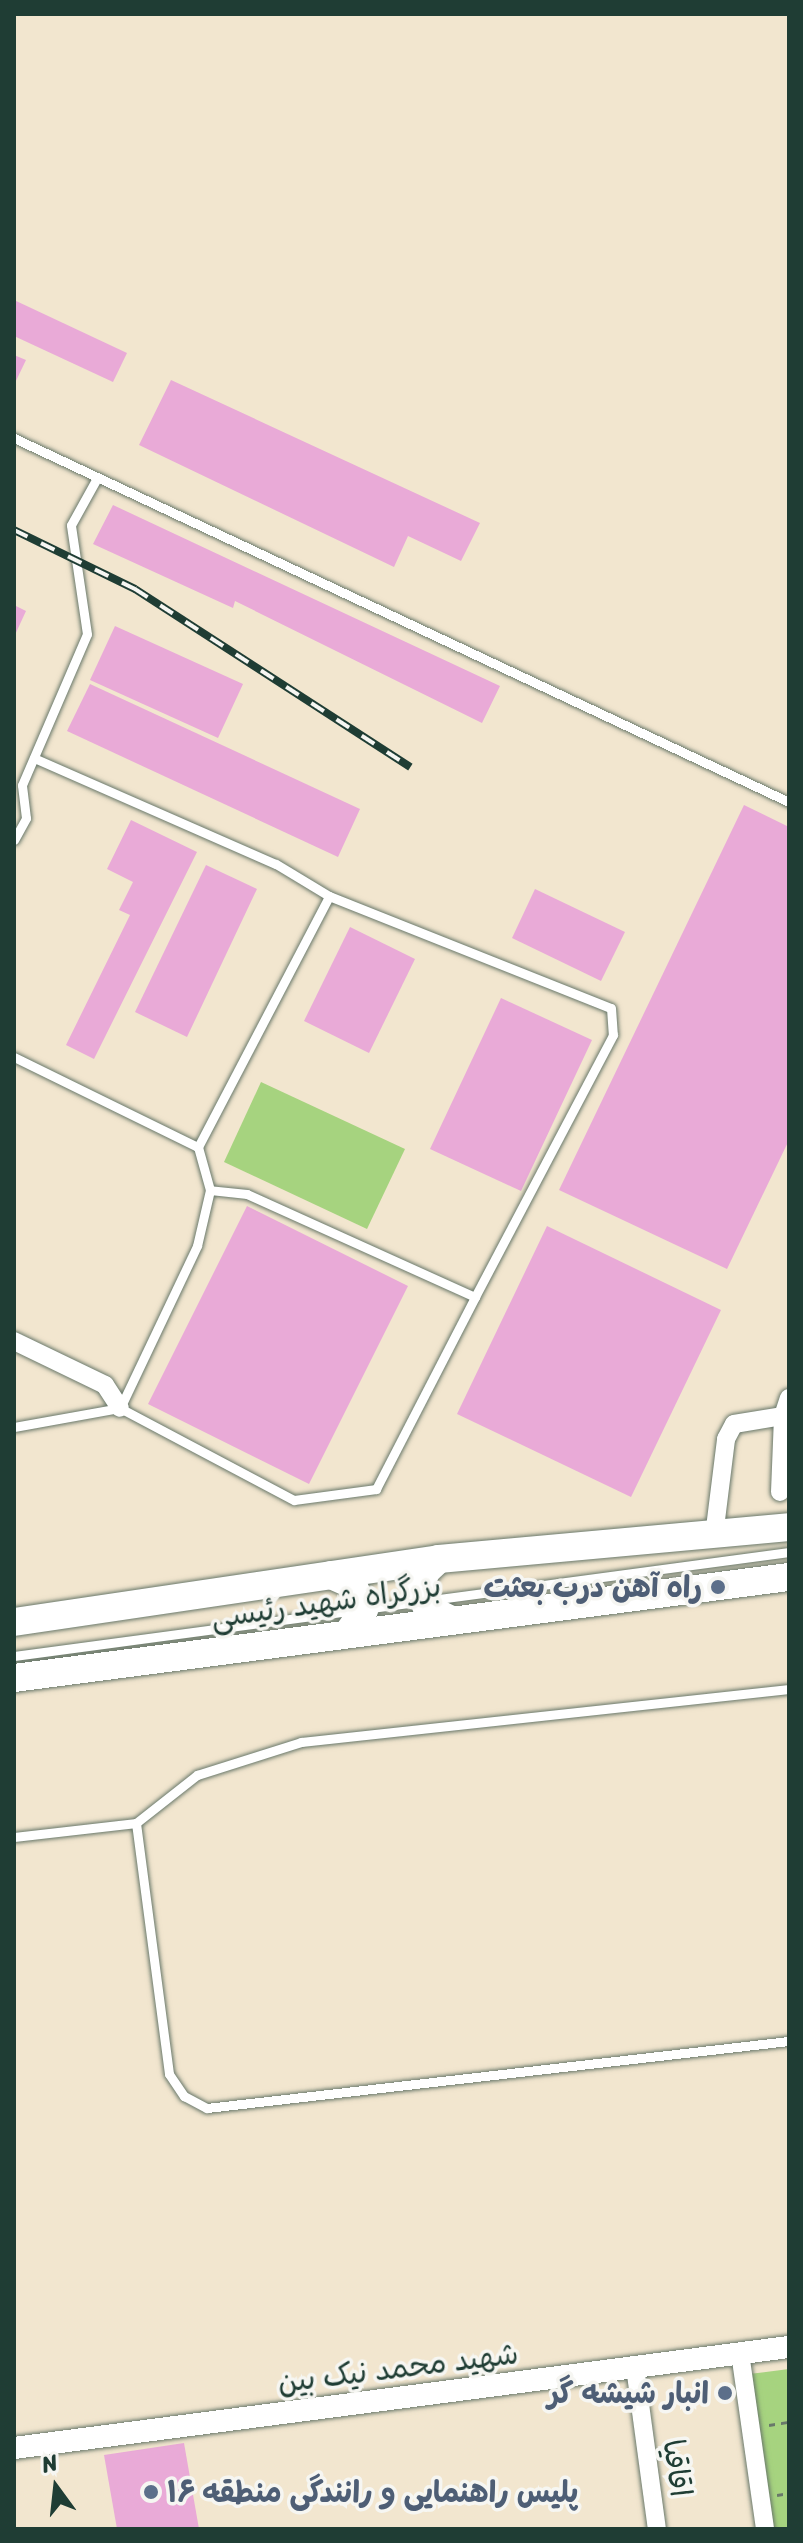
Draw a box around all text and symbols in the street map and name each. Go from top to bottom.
street label: بزرگراه شهید رئیسی [209,1568,443,1636]
place label: راه آهن درب بعثت [483,1569,702,1605]
marker: راه آهن درب بعثت [709,1578,727,1596]
street label: شهید محمد نیک بین [276,2335,520,2401]
place label: انبار شیشه گر [548,2375,709,2411]
marker: انبار شیشه گر [716,2384,734,2402]
street label: اقاقیا [655,2437,699,2499]
text: N [37,2443,62,2484]
north arrow [16,2447,96,2527]
place label: پلیس راهنمایی و رانندگی منطقه ۱۶ [167,2474,579,2510]
marker: پلیس راهنمایی و رانندگی منطقه ۱۶ [142,2483,160,2501]

